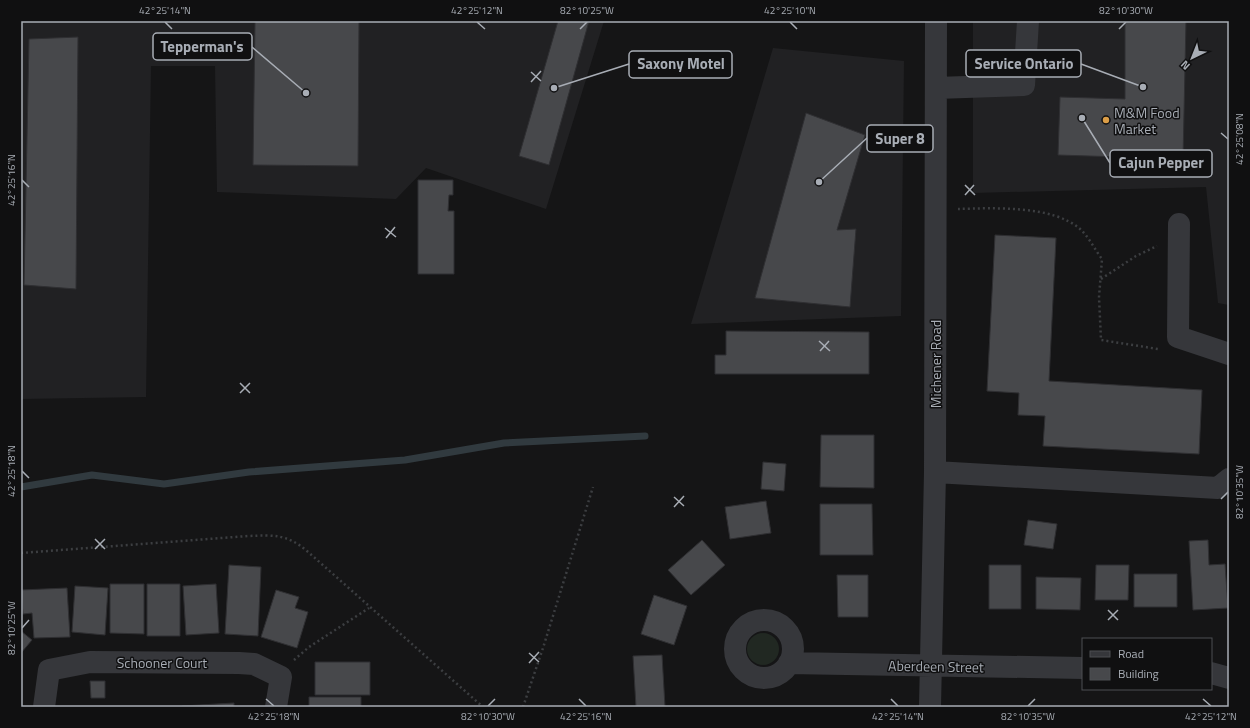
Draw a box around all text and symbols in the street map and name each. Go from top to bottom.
text: 42°25'14"N [139,3,191,18]
text: 42°25'12"N [451,3,503,18]
text: 82°10'25"W [560,3,614,18]
text: 42°25'10"N [764,3,816,18]
text: 82°10'30"W [1099,3,1153,18]
callout: Tepperman's [153,33,252,60]
text: Tepperman's [160,35,244,58]
north arrow [1172,38,1212,78]
callout: Service Ontario [966,50,1081,77]
callout: Saxony Motel [629,51,732,78]
text: Saxony Motel [637,52,725,75]
text: Service Ontario [975,52,1073,75]
text: N [1177,57,1193,74]
place label: M&M Food Market [1114,102,1180,139]
text: 42°25'08"N [1232,113,1247,165]
marker: M&M Food Market [1101,115,1111,125]
callout: Super 8 [867,125,933,152]
text: Super 8 [875,127,925,150]
callout: Cajun Pepper [1110,150,1212,177]
text: Cajun Pepper [1118,151,1204,174]
text: 42°25'16"N [4,154,19,206]
street label: Michener Road [925,320,946,408]
text: 42°25'18"N [4,445,19,497]
text: 82°10'35"W [1232,465,1247,519]
text: 82°10'25"W [4,601,19,655]
legend [1082,638,1212,690]
text: Road [1118,644,1144,663]
street label: Schooner Court [117,652,207,673]
street label: Aberdeen Street [888,655,984,677]
text: Building [1118,664,1159,683]
text: 42°25'18"N [248,709,300,724]
text: 82°10'30"W [461,709,515,724]
text: 42°25'16"N [560,709,612,724]
text: 42°25'14"N [872,709,924,724]
text: 82°10'35"W [1001,709,1055,724]
text: 42°25'12"N [1185,709,1237,724]

